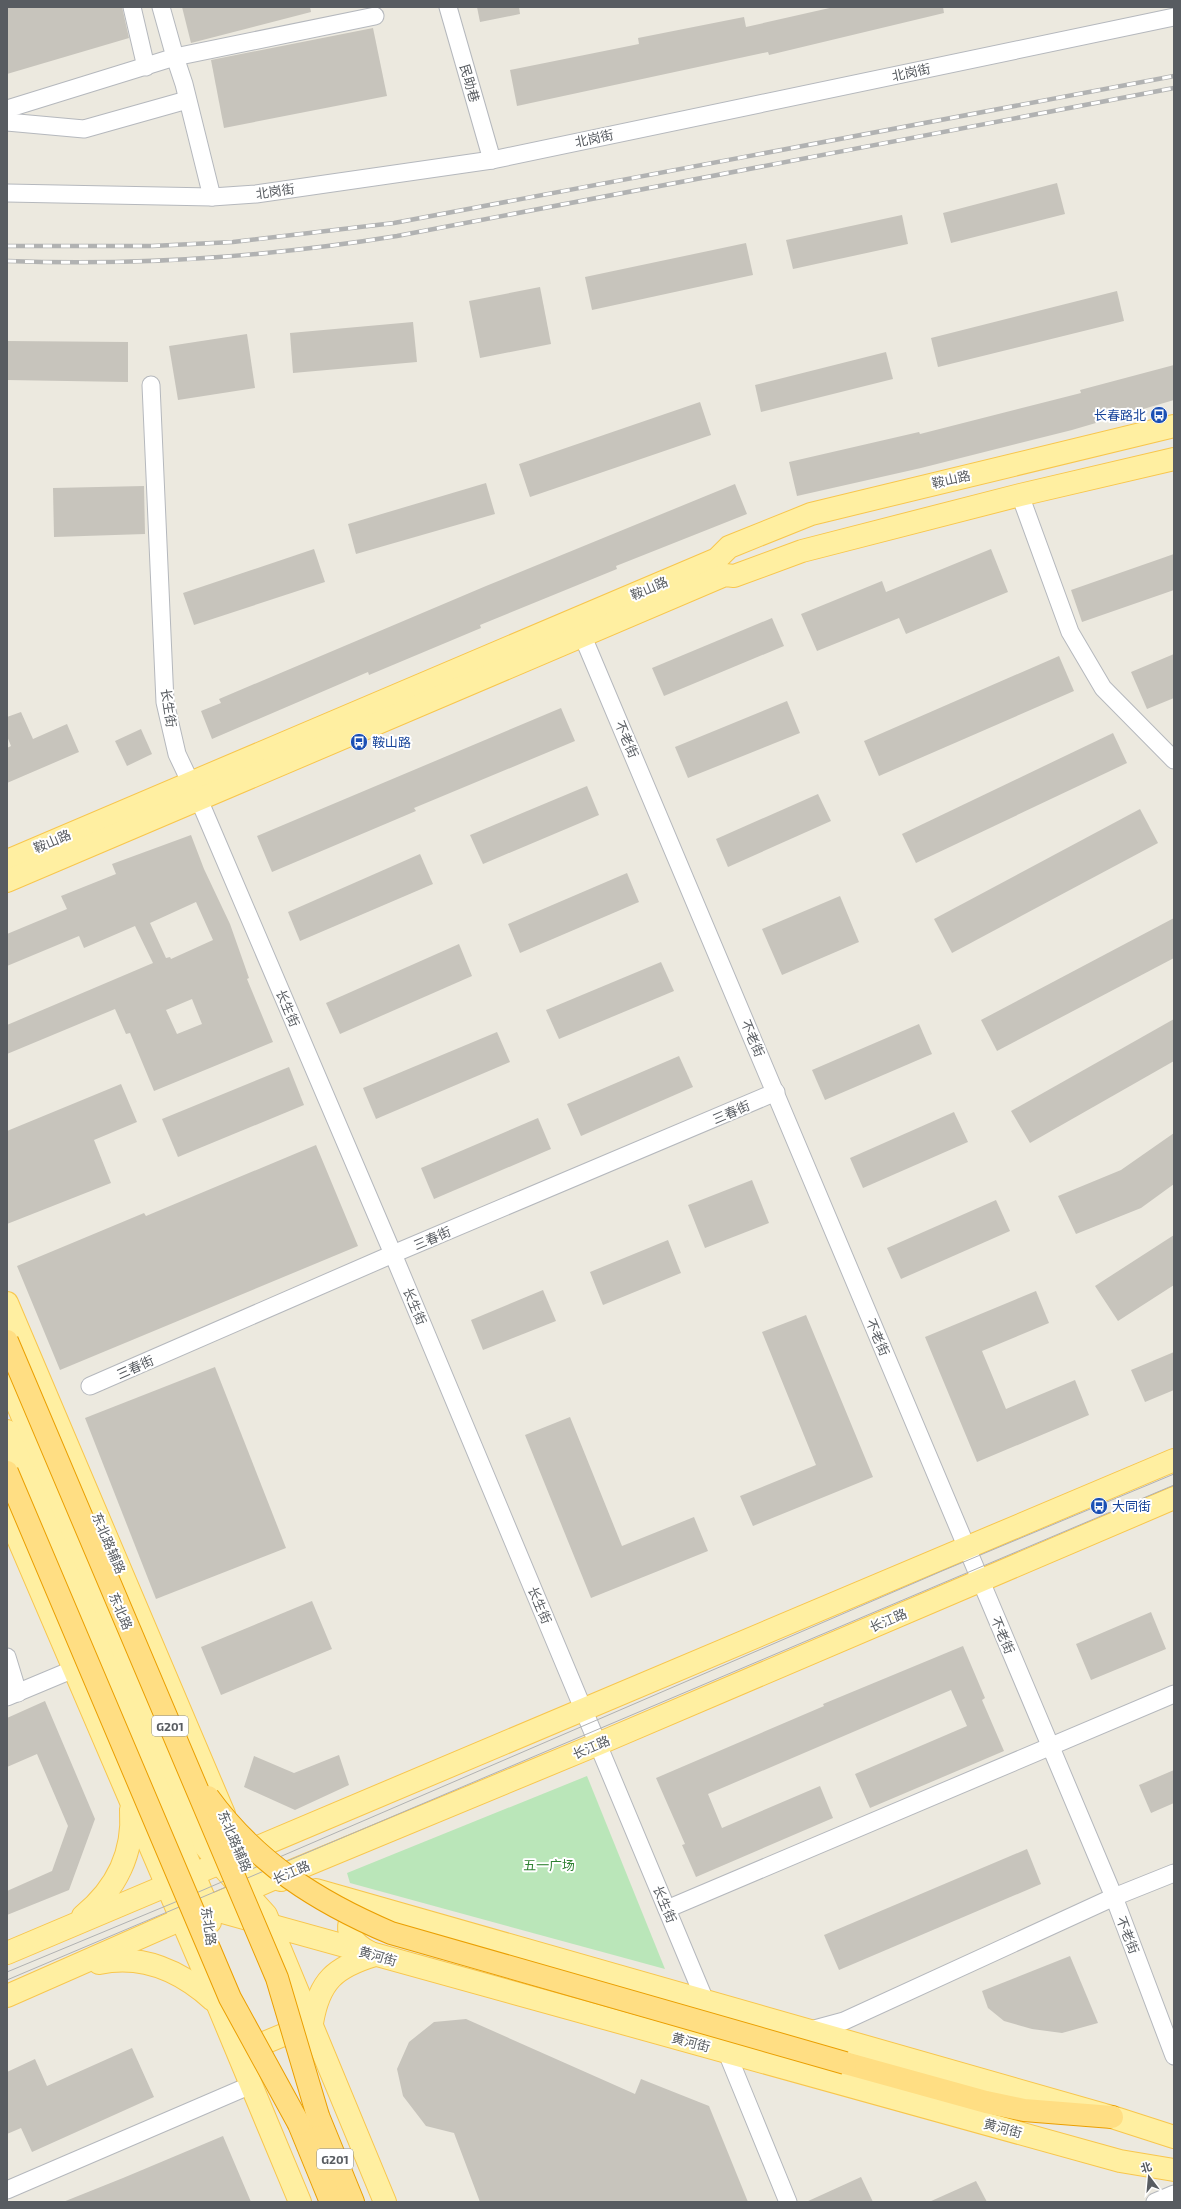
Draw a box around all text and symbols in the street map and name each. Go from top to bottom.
street label: 北岗街 [890,60,932,84]
street label: 民助巷 [457,62,483,104]
street label: 北岗街 [573,126,615,150]
street label: 北岗街 [255,180,295,202]
bus stop icon: 长春路北 [1149,405,1169,425]
place label: 长春路北 [1094,407,1146,423]
street label: 鞍山路 [930,467,972,491]
street label: 鞍山路 [628,573,670,603]
street label: 长生街 [158,687,180,729]
street label: 不老街 [612,718,642,760]
bus stop icon: 鞍山路 [349,732,369,752]
place label: 鞍山路 [372,734,411,750]
street label: 鞍山路 [31,826,73,856]
street label: 长生街 [273,987,303,1029]
street label: 不老街 [738,1017,768,1059]
street label: 三春街 [710,1097,752,1127]
street label: 三春街 [411,1223,453,1253]
street label: 长生街 [400,1285,430,1327]
street label: 不老街 [863,1316,893,1358]
street label: 三春街 [114,1352,156,1382]
bus stop icon: 大同街 [1089,1496,1109,1516]
place label: 大同街 [1112,1498,1151,1514]
street label: 东北路辅路 [89,1510,129,1576]
street label: 长生街 [525,1584,555,1626]
street label: 东北路 [106,1590,136,1632]
street label: 长江路 [867,1605,909,1635]
street label: 不老街 [988,1614,1018,1656]
road number: G201 [152,1716,188,1736]
street label: 长江路 [570,1732,612,1762]
street label: 东北路辅路 [215,1808,255,1874]
street label: 长江路 [270,1857,312,1887]
park label: 五一广场 [523,1857,575,1873]
street label: 长生街 [650,1883,680,1925]
street label: 东北路 [198,1906,220,1946]
street label: 不老街 [1114,1914,1142,1956]
street label: 黄河街 [357,1943,399,1969]
street label: 黄河街 [670,2029,712,2055]
street label: 黄河街 [982,2115,1024,2141]
road number: G201 [317,2149,353,2169]
north arrow [1129,2157,1169,2197]
text: 北 [1139,2159,1153,2175]

